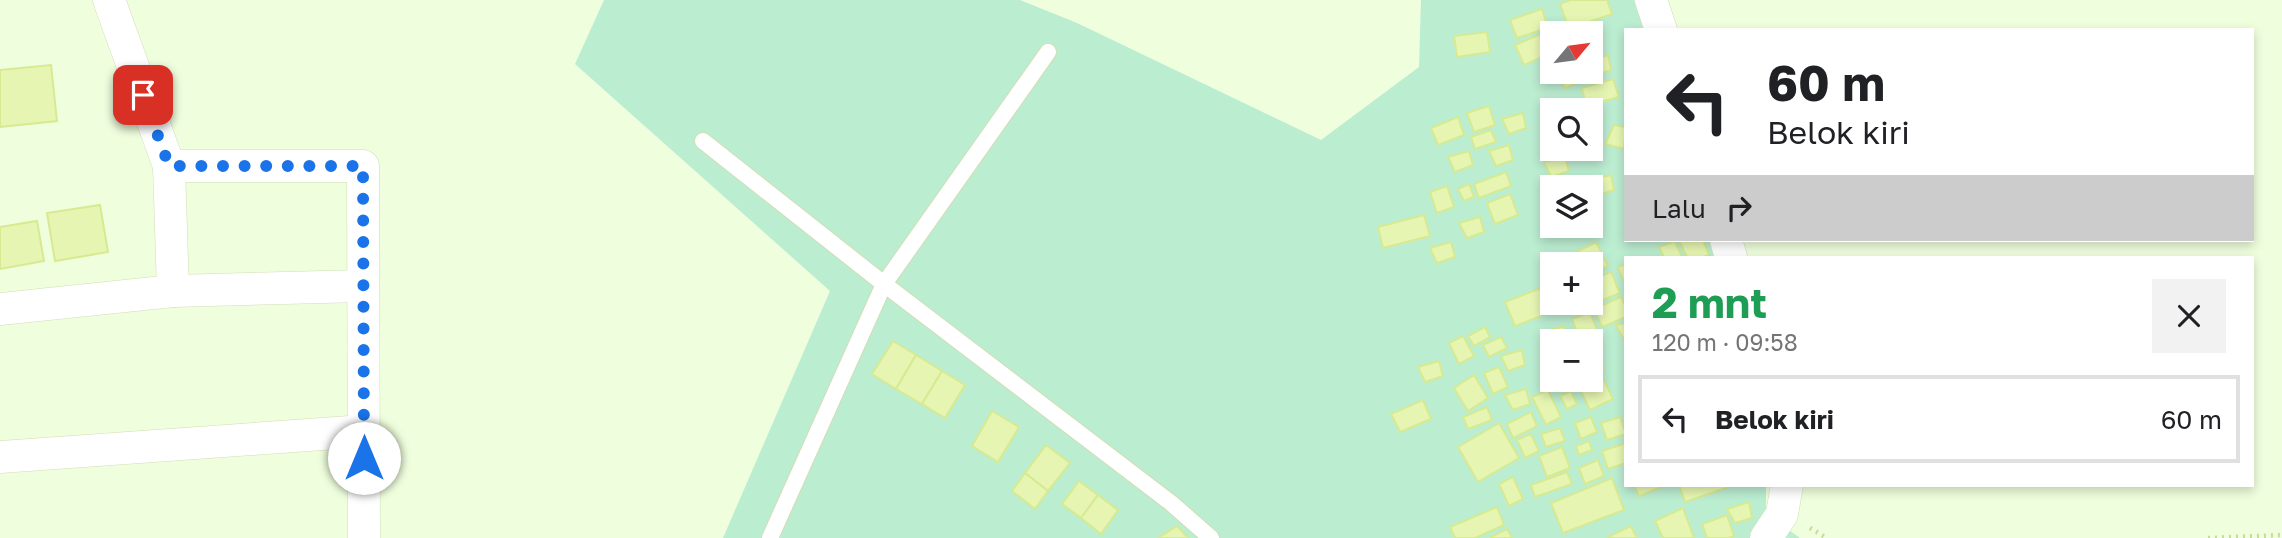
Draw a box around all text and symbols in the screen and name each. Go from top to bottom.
north arrow [1540,21,1603,84]
map controls [1540,21,1603,392]
text: 60 m [1767,53,1885,112]
icon: left [1652,56,1743,147]
pin [113,65,173,125]
icon: arrive [124,76,162,114]
button: search [1540,98,1603,161]
text: Belok kiri [1767,113,1910,151]
button: layers [1540,175,1603,238]
icon: right [1720,189,1758,227]
text: Lalu [1652,193,1706,224]
button: + [1540,252,1603,315]
text: 2 mnt [1652,277,1767,327]
button: close [2152,279,2226,353]
text: 120 m · 09:58 [1652,328,1798,356]
button: − [1540,329,1603,392]
icon: left [1656,400,1694,438]
text: Belok kiri [1715,404,1834,435]
text: 60 m [2161,404,2222,435]
position arrow [327,421,401,495]

